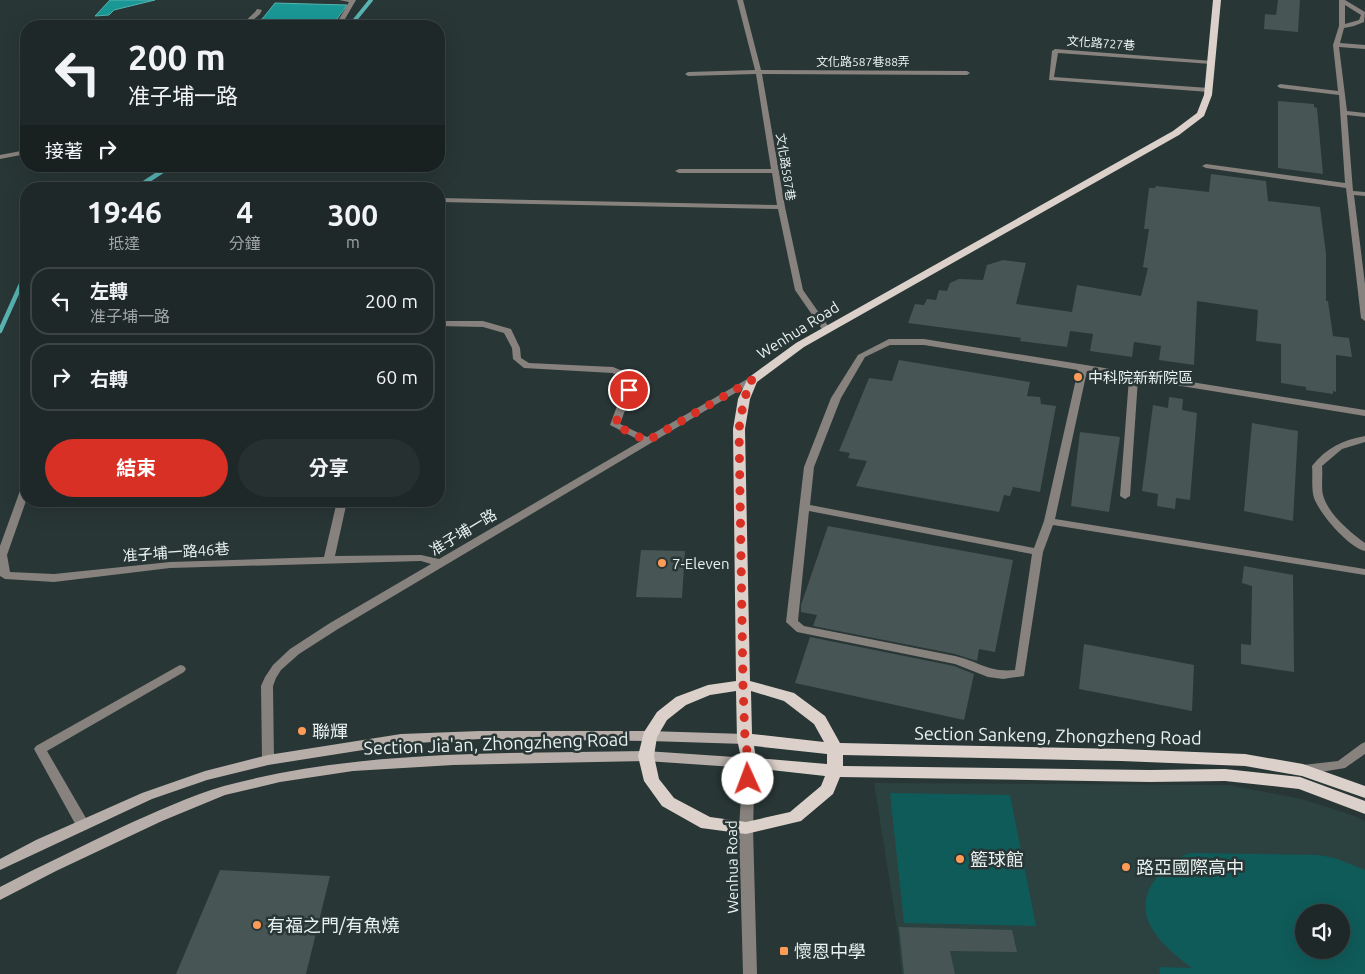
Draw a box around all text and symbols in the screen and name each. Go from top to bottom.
street label: 文化路727巷 [1066,34,1136,52]
text: 200 m [128,37,226,77]
icon: left [45,40,110,105]
street label: 文化路587巷88弄 [816,55,910,68]
text: 准子埔一路 [128,83,238,108]
street label: 文化路587巷 [774,132,798,202]
icon: right [93,135,121,163]
text: 接著 [45,140,83,162]
text: 19:46 [87,195,162,229]
text: 4 [236,195,253,229]
text: 300 [327,198,378,232]
text: m [346,233,360,251]
text: 抵達 [108,234,140,252]
text: 分鐘 [229,234,261,252]
text: 左轉 [90,280,128,302]
icon: left [47,287,75,315]
text: 200 m [365,290,418,312]
street label: Wenhua Road [754,298,842,362]
text: 准子埔一路 [90,307,170,325]
icon: right [47,363,75,391]
text: 60 m [376,366,418,388]
text: 右轉 [90,368,128,390]
pin [608,369,650,411]
place label: 中科院新新院區 [1088,369,1193,386]
marker: 中科院新新院區 [1072,371,1084,383]
icon: arrive [615,376,643,404]
button: 結束 [45,439,228,497]
button: 分享 [238,439,420,497]
street label: 准子埔一路 [426,505,500,559]
street label: 准子埔一路46巷 [122,540,230,564]
place label: 7-Eleven [672,555,730,572]
marker: 7-Eleven [656,557,668,569]
place label: 聯輝 [312,721,348,741]
street label: Section Sankeng, Zhongzheng Road [914,722,1202,748]
marker: 聯輝 [296,725,308,737]
street label: Section Jia'an, Zhongzheng Road [363,728,629,758]
position arrow [721,752,773,804]
street label: Wenhua Road [723,820,741,914]
place label: 籃球館 [970,849,1024,869]
marker: 籃球館 [954,853,966,865]
place label: 路亞國際高中 [1136,857,1244,877]
marker: 路亞國際高中 [1120,861,1132,873]
map controls [1295,904,1350,959]
button: sound [1295,904,1350,959]
place label: 有福之門/有魚燒 [267,915,400,935]
marker: 有福之門/有魚燒 [251,919,263,931]
place label: 懷恩中學 [794,941,866,961]
marker: 懷恩中學 [778,945,790,957]

